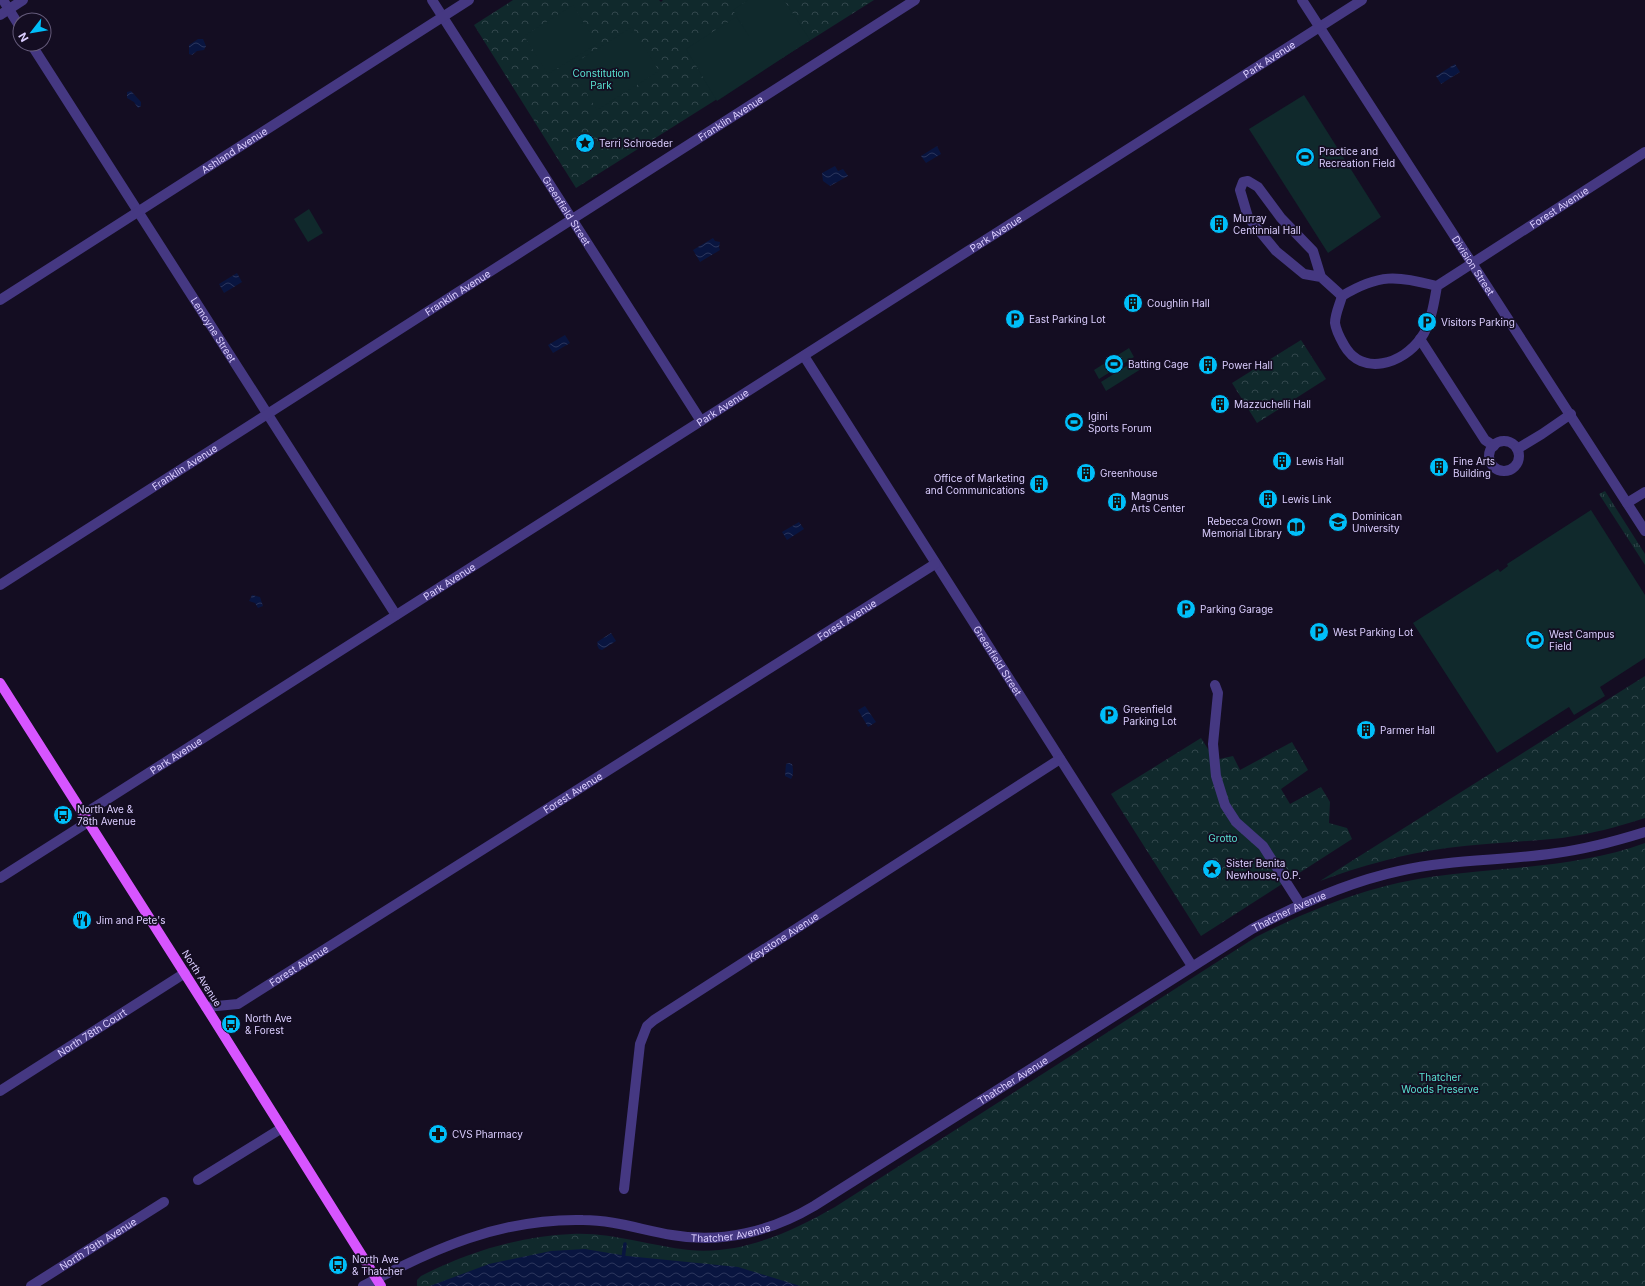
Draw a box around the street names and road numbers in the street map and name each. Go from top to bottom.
street label: Park Avenue [1241,38,1297,80]
street label: Franklin Avenue [696,93,766,143]
street label: Ashland Avenue [199,125,270,176]
street label: Greenfield Street [540,174,594,248]
street label: Forest Avenue [1527,184,1591,231]
street label: Park Avenue [967,212,1024,254]
street label: Division Street [1450,233,1497,298]
street label: Franklin Avenue [423,267,493,318]
street label: Lemoyne Street [188,295,239,365]
street label: Park Avenue [694,386,751,428]
street label: Franklin Avenue [150,442,220,492]
street label: Park Avenue [421,560,478,602]
street label: Forest Avenue [815,597,879,643]
street label: Greenfield Street [971,624,1025,698]
street label: Park Avenue [148,734,204,776]
street label: Forest Avenue [541,770,605,816]
street label: Thatcher Avenue [1250,889,1328,934]
street label: Keystone Avenue [746,910,821,964]
street label: Forest Avenue [267,942,331,989]
street label: North Avenue [180,947,224,1009]
street label: North 78th Court [55,1006,129,1059]
street label: Thatcher Avenue [976,1054,1050,1107]
street label: North 79th Avenue [57,1215,139,1273]
street label: Thatcher Avenue [690,1221,772,1244]

